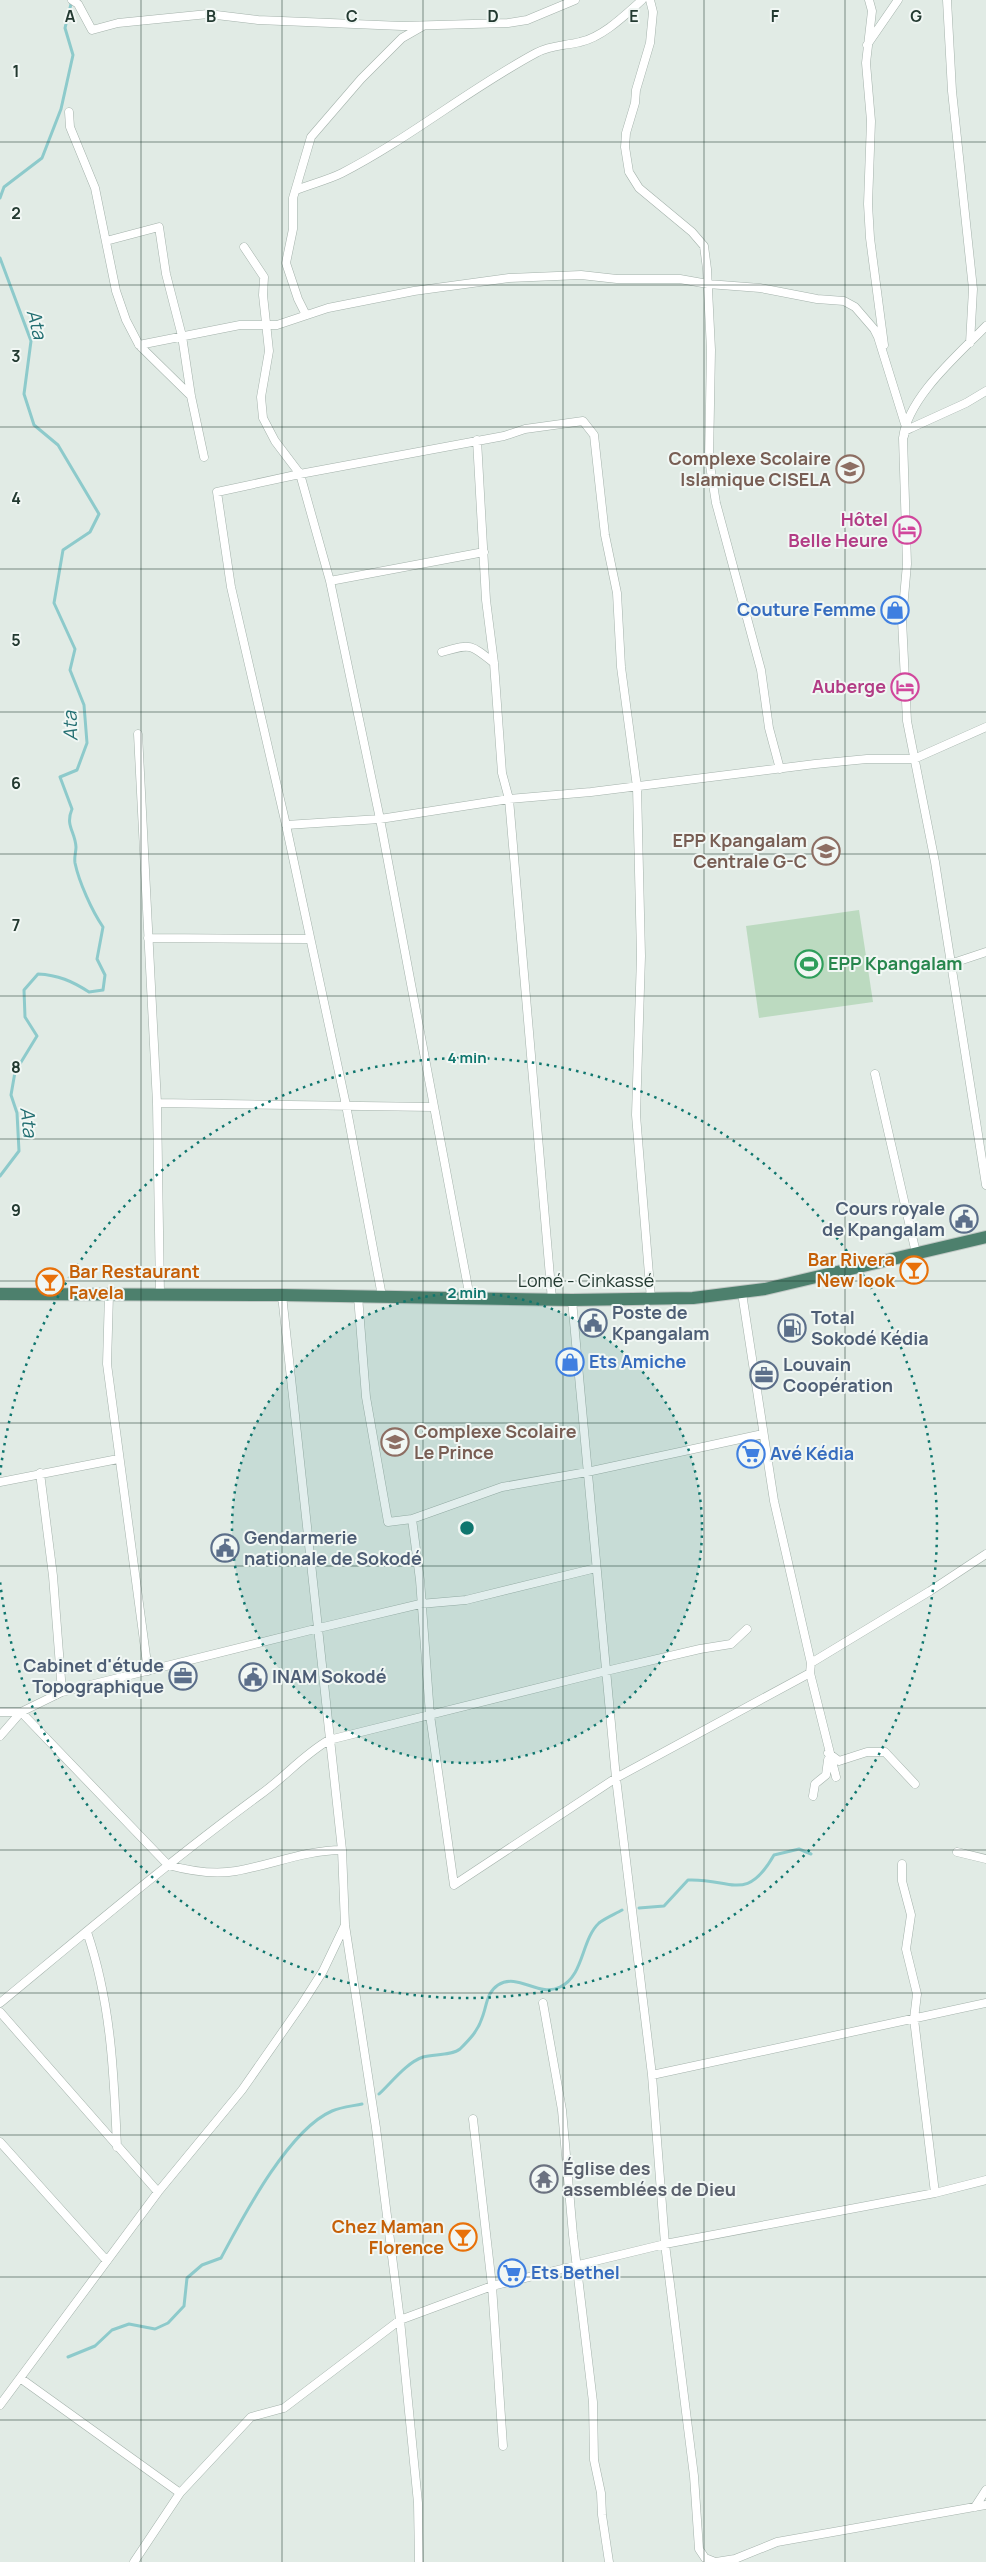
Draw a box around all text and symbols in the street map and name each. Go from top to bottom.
text: A [65,5,76,27]
text: B [206,5,216,27]
text: C [346,5,358,27]
text: D [487,5,499,27]
text: E [629,5,639,27]
text: F [771,5,780,27]
text: G [910,5,922,27]
text: 1 [12,60,20,82]
text: 2 [11,202,21,224]
water label: Ata [21,306,54,343]
text: 3 [11,345,21,367]
place label: Complexe Scolaire Islamique CISELA [668,446,831,491]
school or university icon: Complexe Scolaire Islamique CISELA [835,454,865,484]
text: 4 [11,487,21,509]
place label: Hôtel Belle Heure [788,507,888,552]
hotel icon: Hôtel Belle Heure [892,515,922,545]
shop icon: Couture Femme [880,595,910,625]
place label: Couture Femme [737,597,876,621]
text: 5 [11,629,21,651]
hotel icon: Auberge [890,672,920,702]
place label: Auberge [812,674,886,698]
water label: Ata [56,709,84,741]
text: 6 [11,772,21,794]
place label: EPP Kpangalam Centrale G-C [672,828,807,873]
school or university icon: EPP Kpangalam Centrale G-C [811,836,841,866]
text: 7 [12,914,20,936]
sports icon: EPP Kpangalam [794,949,824,979]
place label: EPP Kpangalam [828,951,963,975]
text: 4 min [447,1047,487,1068]
text: 8 [11,1056,21,1078]
water label: Ata [14,1106,44,1140]
place label: Cours royale de Kpangalam [822,1196,945,1241]
text: 9 [11,1199,21,1221]
public building icon: Cours royale de Kpangalam [949,1204,979,1234]
place label: Bar Rivera New look [808,1247,896,1292]
bar icon: Bar Rivera New look [899,1255,929,1285]
place label: Bar Restaurant Favela [69,1259,200,1304]
bar icon: Bar Restaurant Favela [35,1267,65,1297]
street label: Lomé - Cinkassé [518,1268,654,1292]
text: 2 min [447,1282,487,1303]
place label: Poste de Kpangalam [612,1300,709,1345]
place label: Total Sokodé Kédia [811,1305,929,1350]
public building icon: Poste de Kpangalam [578,1308,608,1338]
fuel station icon: Total Sokodé Kédia [777,1313,807,1343]
shop icon: Ets Amiche [555,1347,585,1377]
place label: Ets Amiche [589,1349,687,1373]
place label: Louvain Coopération [783,1352,893,1397]
office icon: Louvain Coopération [749,1360,779,1390]
place label: Complexe Scolaire Le Prince [414,1419,577,1464]
school or university icon: Complexe Scolaire Le Prince [380,1427,410,1457]
supermarket icon: Avé Kédia [736,1439,766,1469]
place label: Avé Kédia [770,1441,854,1465]
centre of rings [458,1519,476,1537]
place label: Gendarmerie nationale de Sokodé [244,1525,422,1570]
public building icon: Gendarmerie nationale de Sokodé [210,1533,240,1563]
place label: Cabinet d'étude Topographique [23,1653,164,1698]
office icon: Cabinet d'étude Topographique [168,1661,198,1691]
public building icon: INAM Sokodé [238,1662,268,1692]
place label: INAM Sokodé [272,1664,387,1688]
place label: Église des assemblées de Dieu [563,2156,736,2201]
temple icon: Église des assemblées de Dieu [529,2164,559,2194]
place label: Chez Maman Florence [332,2214,444,2259]
bar icon: Chez Maman Florence [448,2222,478,2252]
supermarket icon: Ets Bethel [497,2258,527,2288]
place label: Ets Bethel [531,2260,620,2284]

